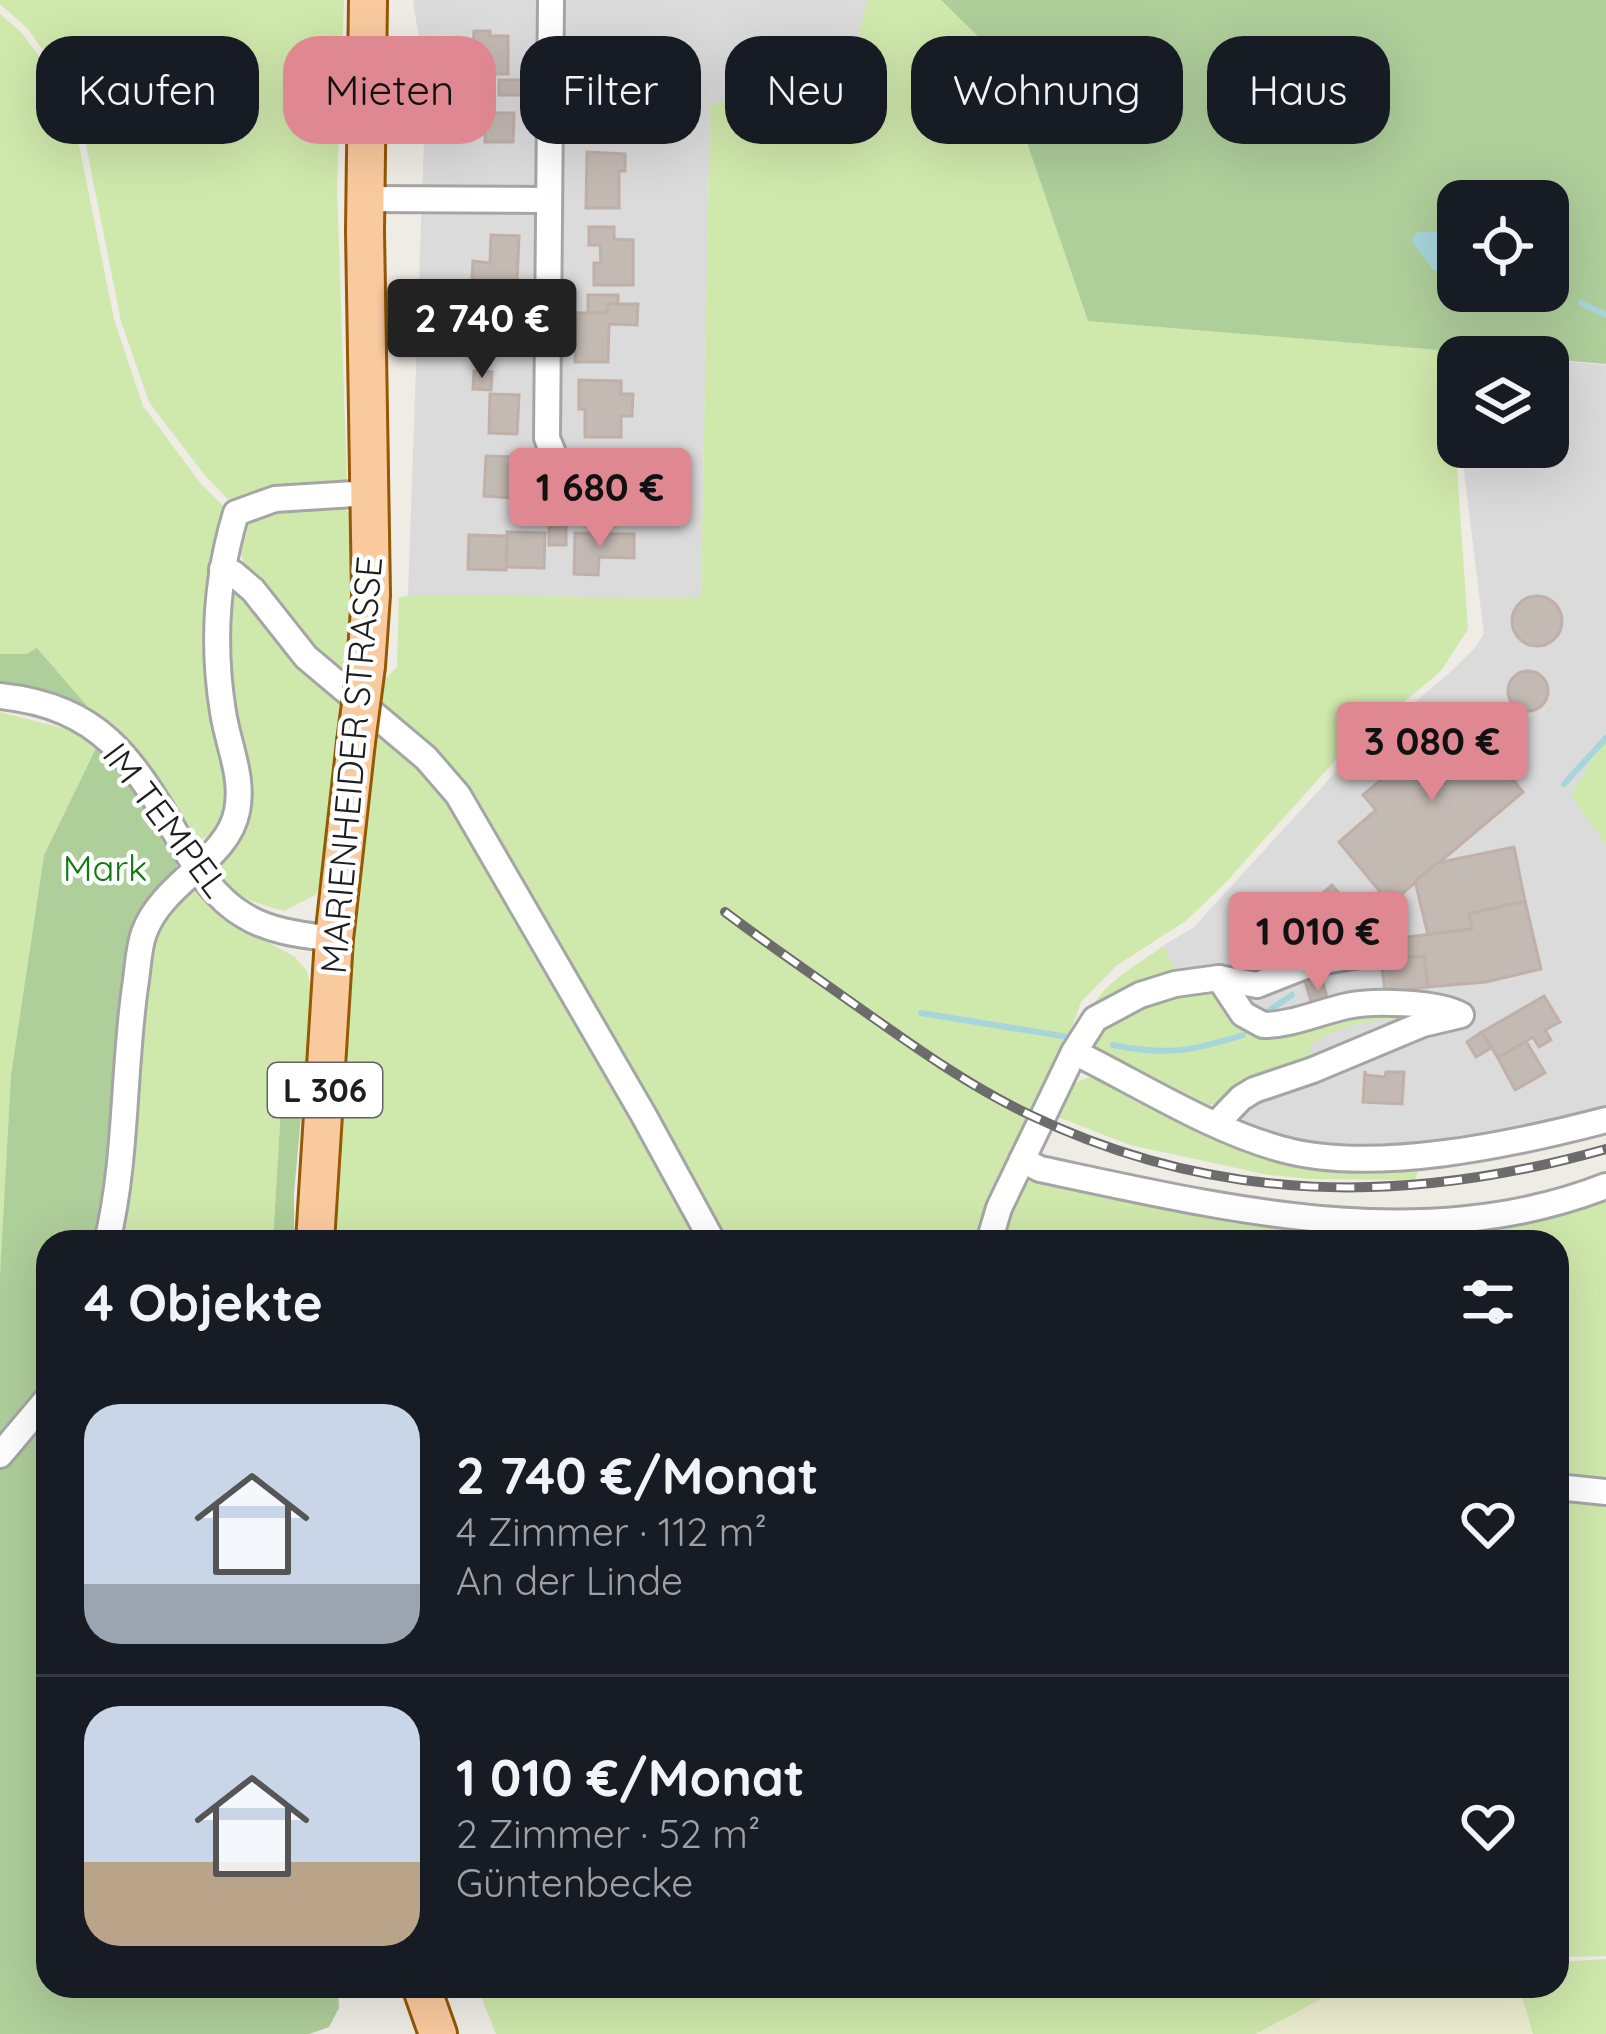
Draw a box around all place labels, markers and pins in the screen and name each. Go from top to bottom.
pin: 2 740 € [371,279,593,381]
pin: 1 680 € [489,448,711,550]
pin: 3 080 € [1321,702,1543,804]
pin: 1 010 € [1207,892,1429,994]

